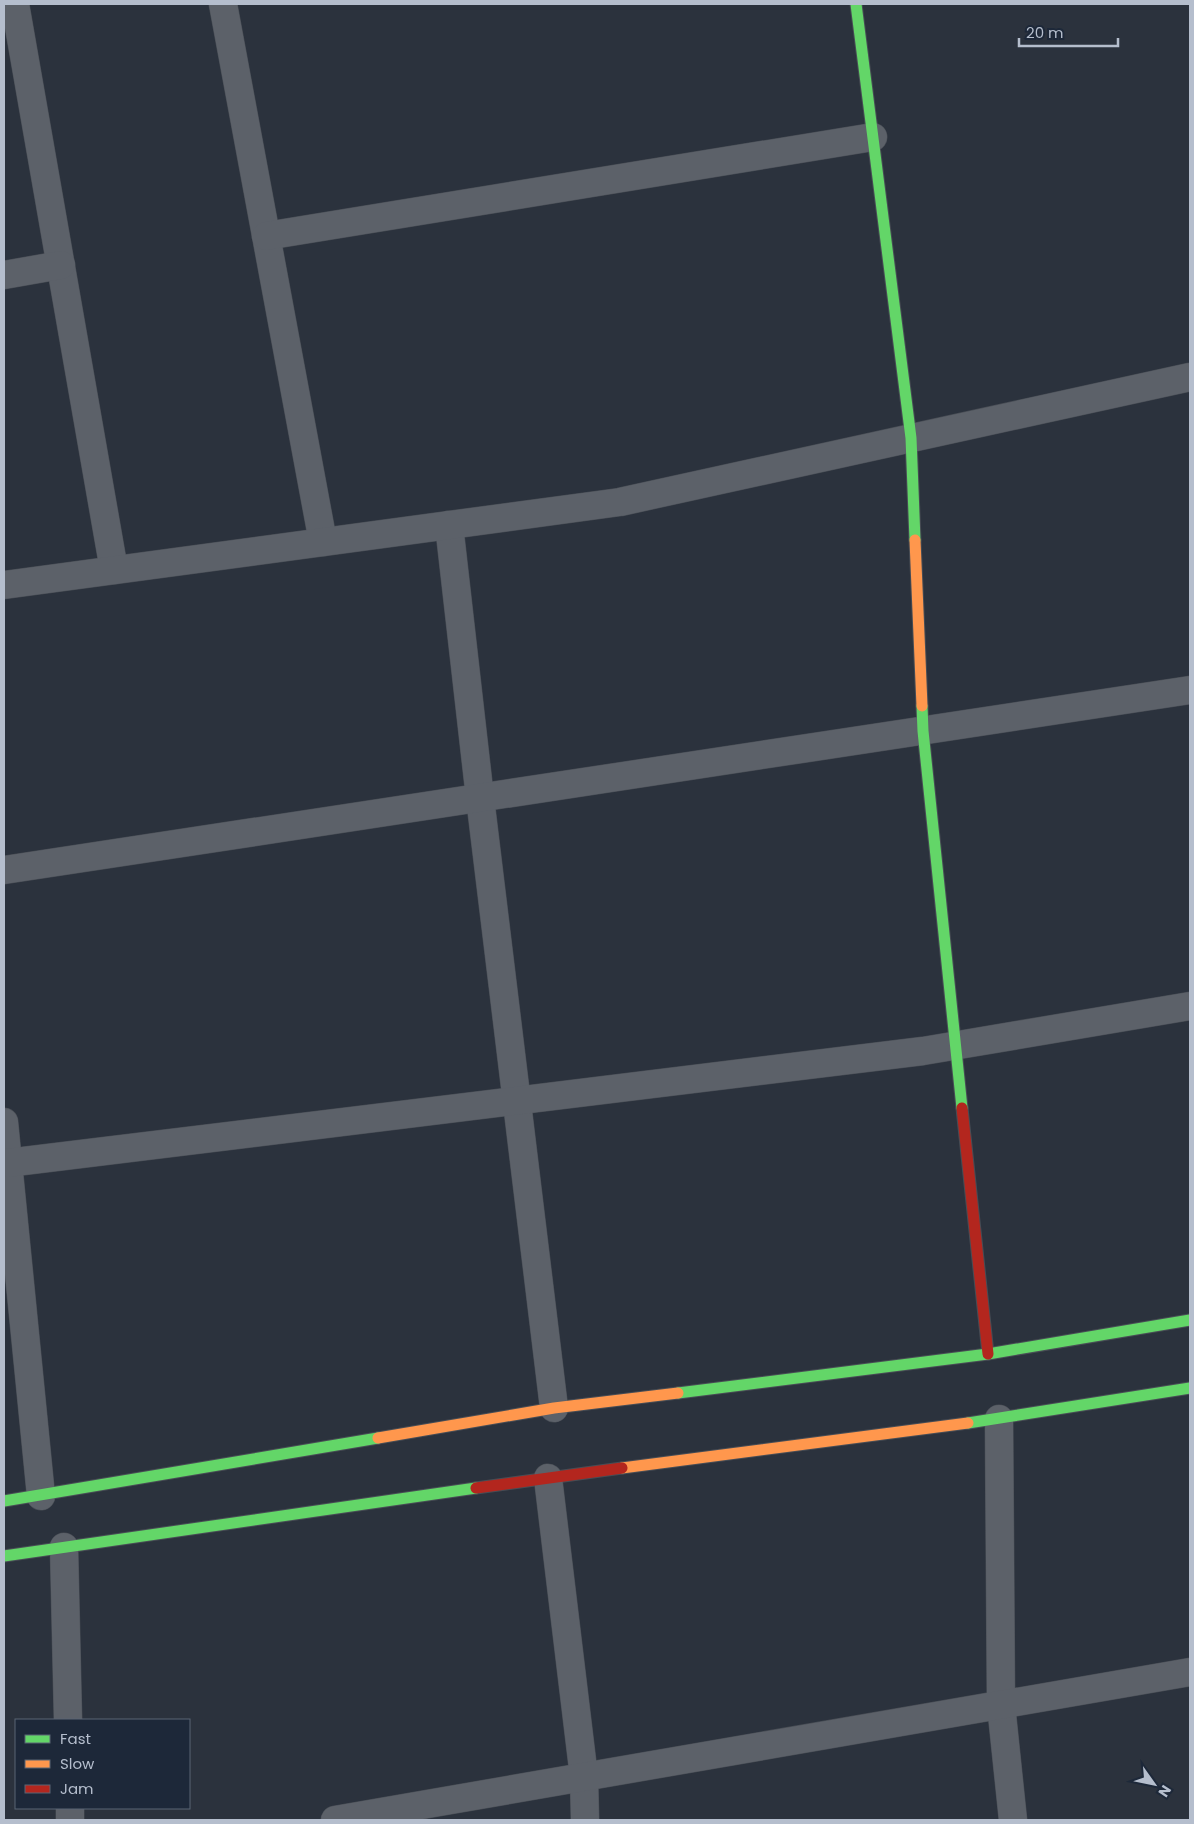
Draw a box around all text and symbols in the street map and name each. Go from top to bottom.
scale bar [1019,15,1118,47]
text: 20 m [1026,22,1064,43]
legend [15,1719,190,1809]
text: Fast [60,1728,91,1749]
text: Slow [60,1753,95,1774]
north arrow [1129,1759,1179,1809]
text: Jam [60,1778,94,1799]
text: N [1154,1781,1176,1801]

